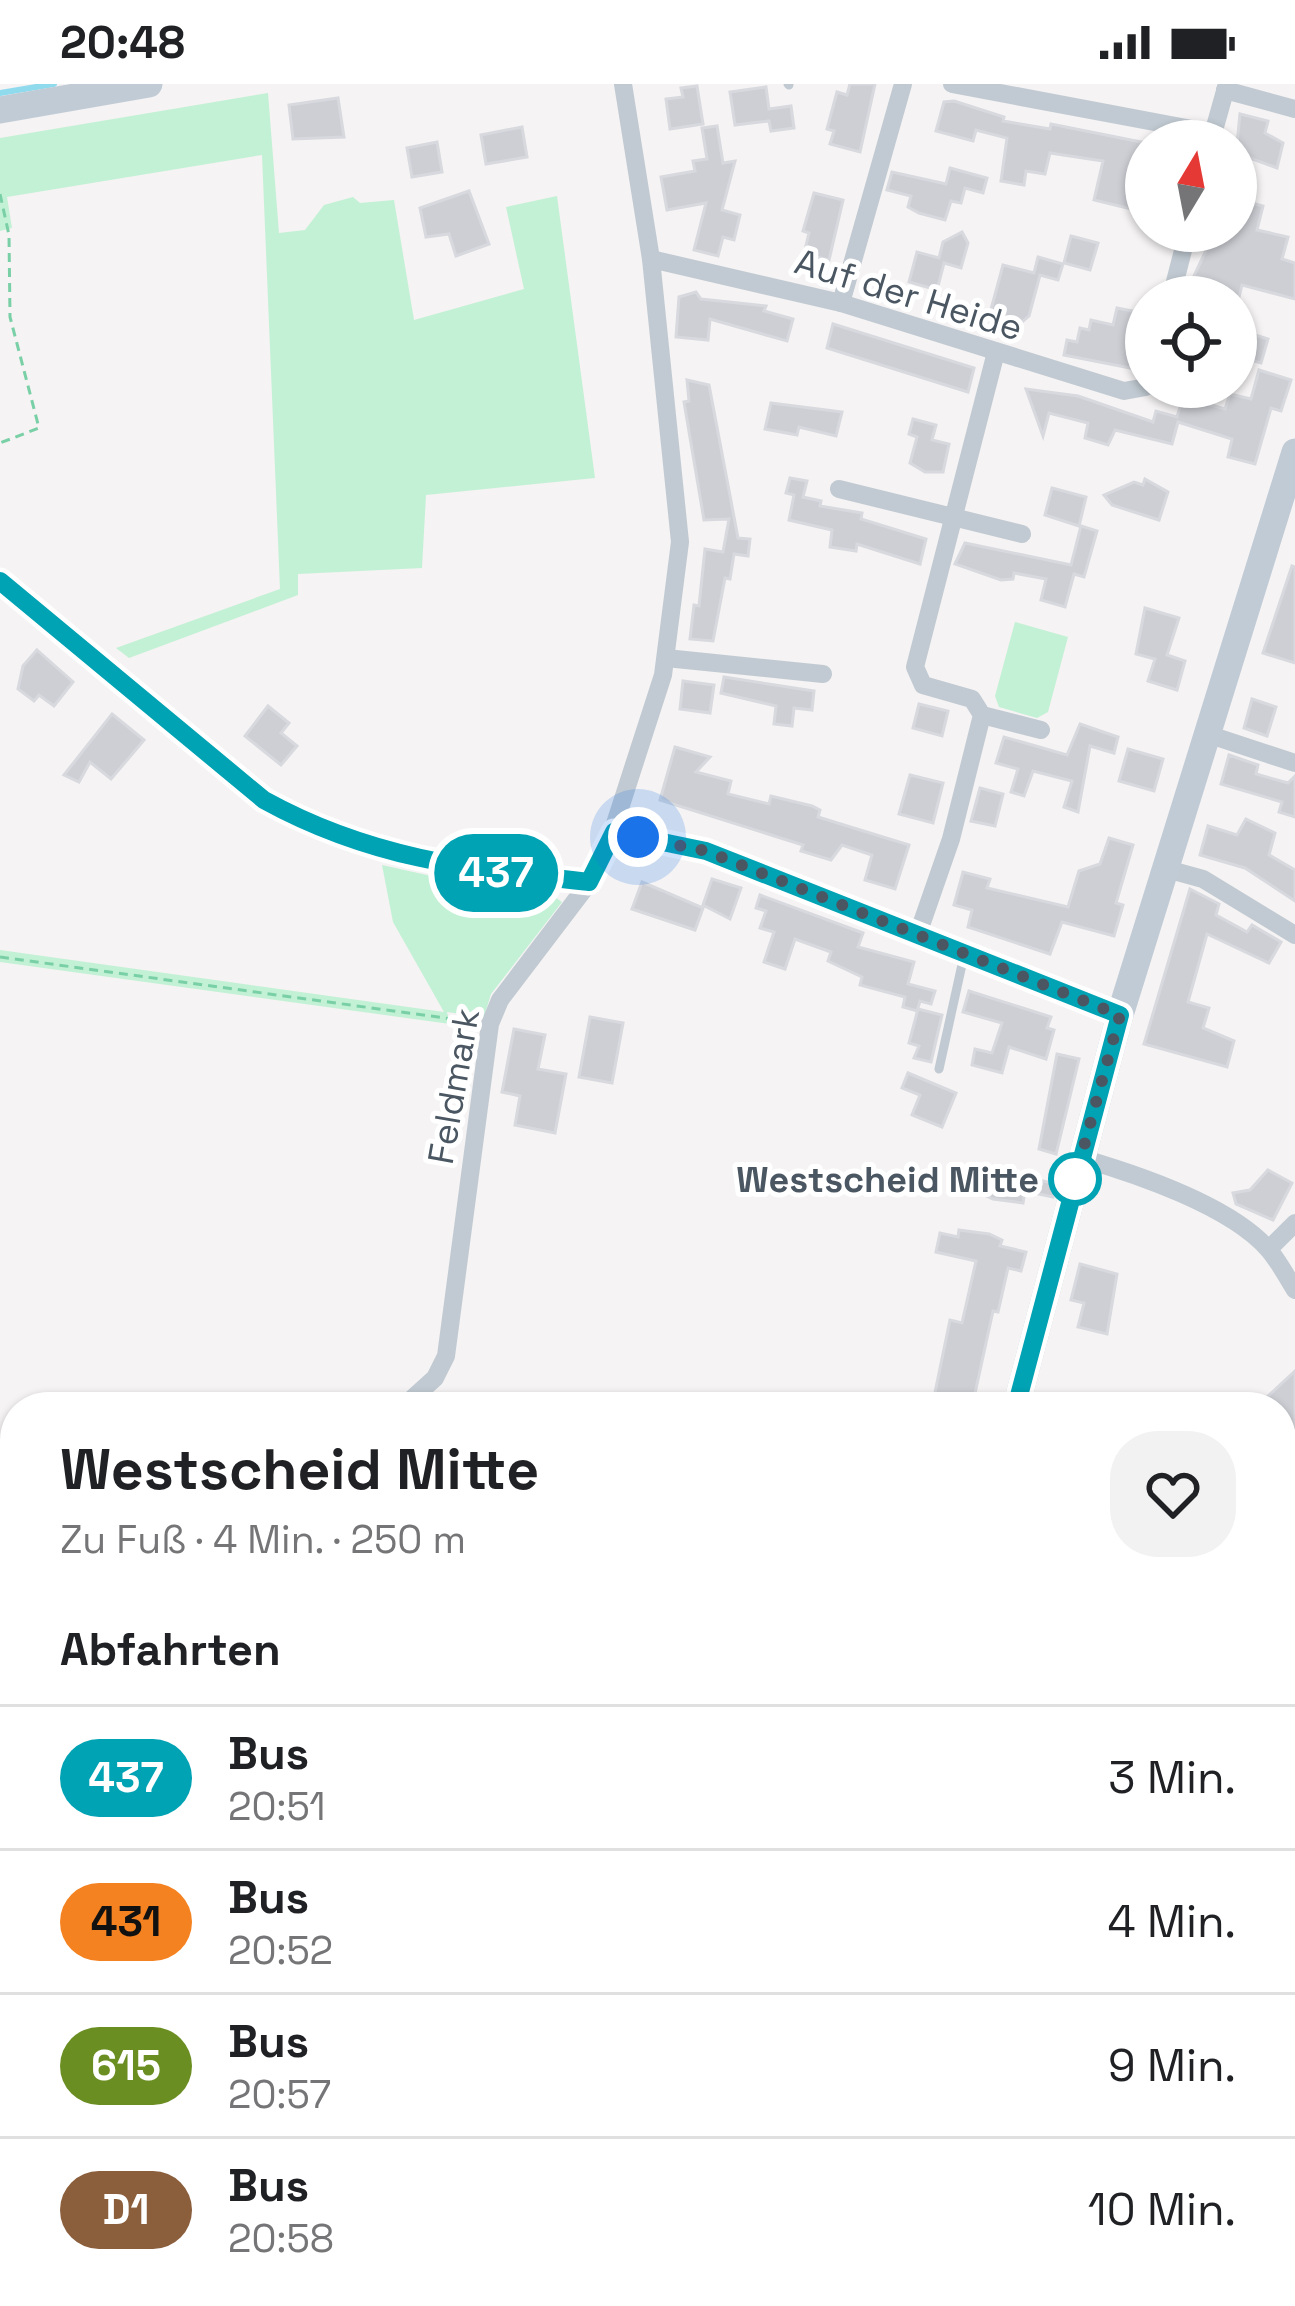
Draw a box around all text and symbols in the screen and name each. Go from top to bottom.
text: 20:48 [60,14,185,71]
north arrow [1125,120,1257,252]
map controls [1125,120,1257,408]
street label: Auf der Heide [789,239,1028,351]
button: locate [1125,276,1257,408]
your location [608,807,668,867]
line badge: 437 [427,834,565,912]
text: 437 [458,846,534,899]
street label: Feldmark [418,1005,490,1168]
marker: Westscheid Mitte [1050,1154,1100,1204]
place label: Westscheid Mitte [736,1157,1039,1203]
button: heart [1110,1431,1236,1557]
text: Westscheid Mitte [60,1433,539,1506]
text: Zu Fuß · 4 Min. · 250 m [60,1515,466,1564]
text: Abfahrten [60,1621,281,1678]
text: Bus [228,1725,309,1782]
text: 3 Min. [1108,1749,1236,1806]
text: 437 [88,1751,164,1804]
text: 20:51 [228,1782,325,1831]
text: Bus [228,1869,309,1926]
text: 4 Min. [1107,1893,1236,1950]
text: 431 [91,1895,161,1948]
text: 20:52 [228,1926,333,1975]
text: Bus [228,2013,309,2070]
text: 9 Min. [1108,2037,1236,2094]
text: 615 [91,2039,161,2092]
text: 20:57 [228,2070,331,2119]
text: Bus [228,2157,309,2214]
text: 10 Min. [1088,2181,1236,2238]
text: D1 [103,2183,149,2236]
text: 20:58 [228,2214,334,2263]

